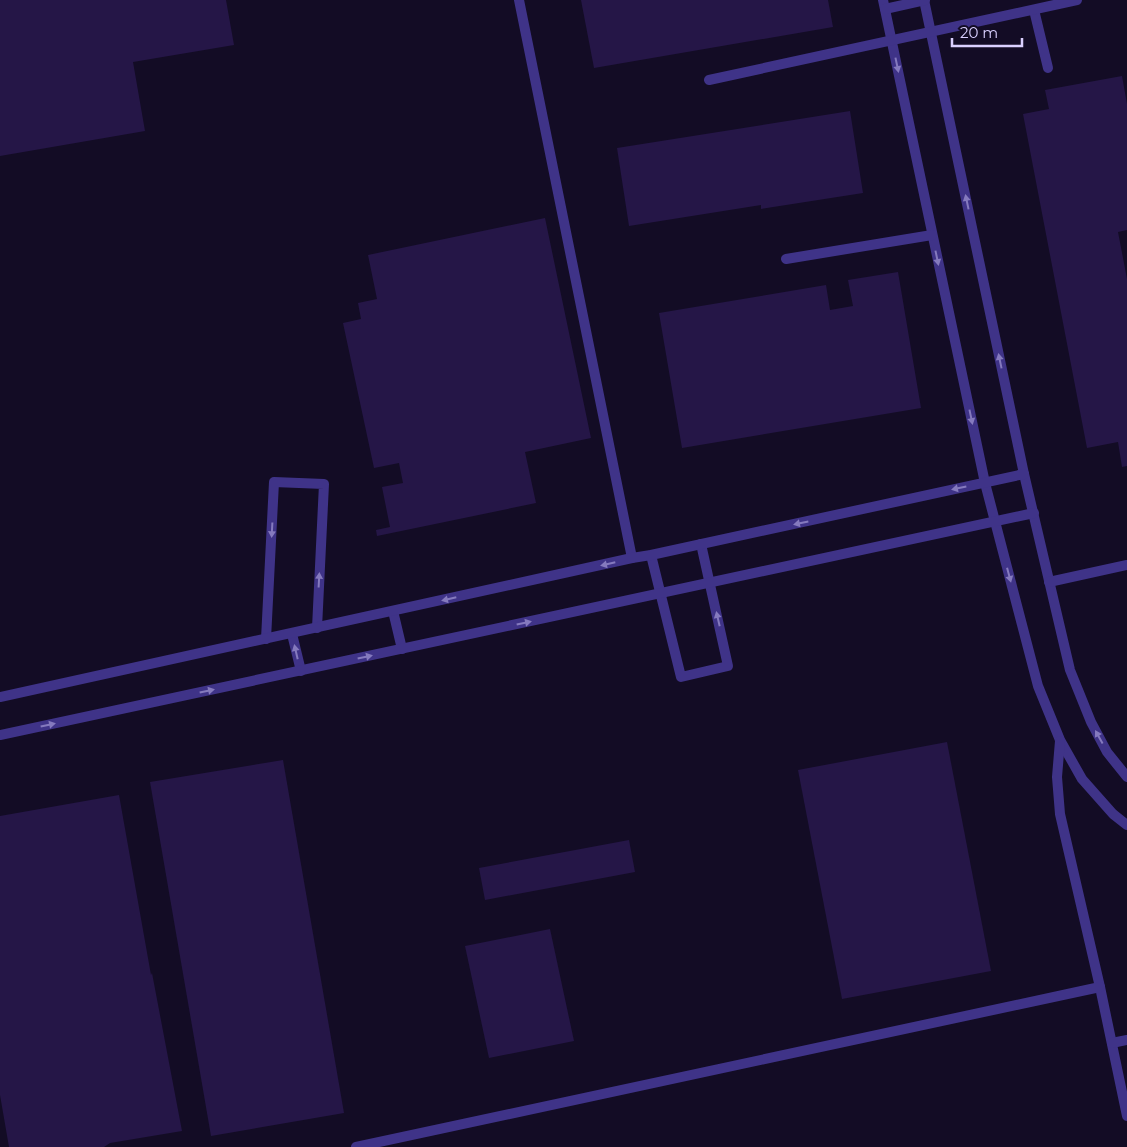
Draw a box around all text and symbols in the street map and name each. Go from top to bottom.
scale bar [952,15,1022,47]
text: 20 m [960,23,998,42]
one-way arrow [894,57,902,73]
one-way arrow [963,195,971,210]
one-way arrow [934,251,942,267]
one-way arrow [996,353,1004,369]
one-way arrow [967,409,975,425]
one-way arrow [952,484,967,492]
one-way arrow [793,519,808,527]
one-way arrow [267,522,275,538]
one-way arrow [600,560,615,568]
one-way arrow [1005,568,1013,583]
one-way arrow [316,571,324,587]
one-way arrow [441,595,456,603]
one-way arrow [714,611,722,626]
one-way arrow [517,618,533,626]
one-way arrow [292,644,300,660]
one-way arrow [358,653,373,661]
one-way arrow [199,687,214,695]
one-way arrow [40,721,55,729]
one-way arrow [1095,730,1103,745]

